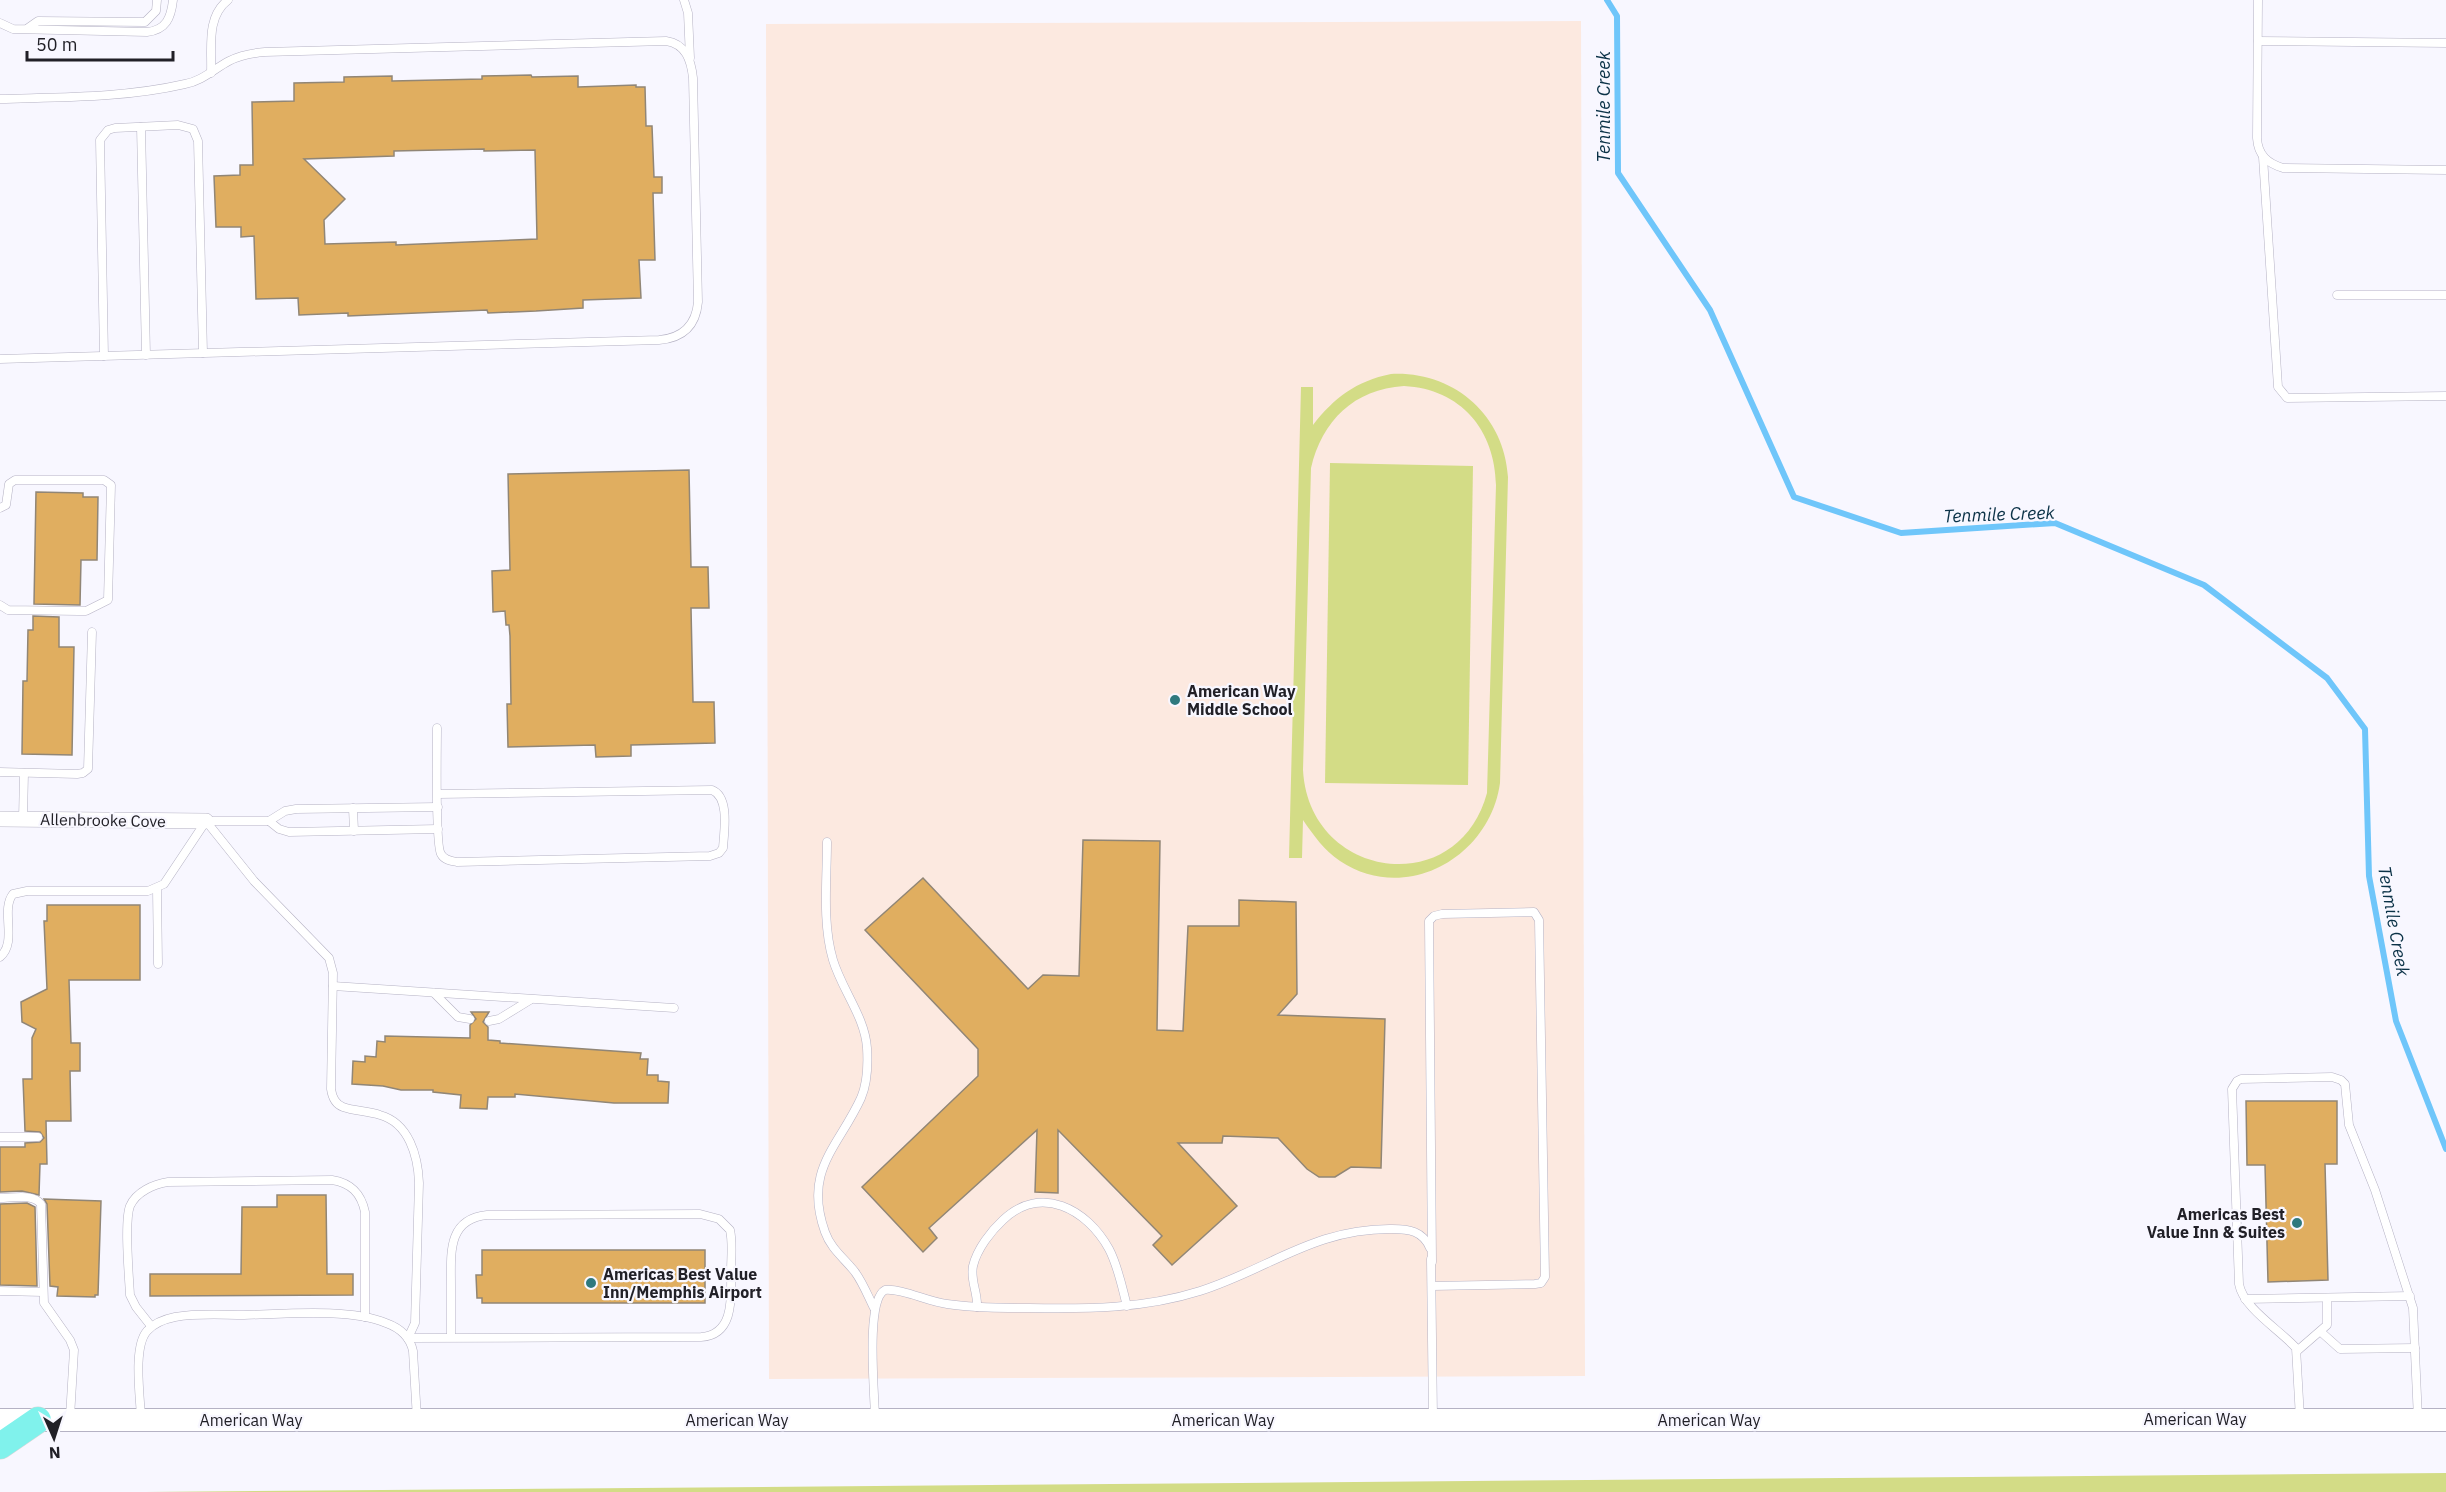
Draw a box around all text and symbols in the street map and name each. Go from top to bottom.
scale bar [27,24,172,62]
text: 50 m [36,33,78,56]
water label: Tenmile Creek [1592,51,1615,163]
water label: Tenmile Creek [1943,501,2056,527]
place label: American Way Middle School [1187,681,1296,719]
marker: American Way Middle School [1168,693,1182,707]
street label: Allenbrooke Cove [40,809,166,831]
water label: Tenmile Creek [2373,864,2415,979]
place label: Americas Best Value Inn & Suites [2147,1204,2285,1242]
marker: Americas Best Value Inn & Suites [2290,1216,2304,1230]
place label: Americas Best Value Inn/Memphis Airport [603,1264,762,1302]
marker: Americas Best Value Inn/Memphis Airport [584,1276,598,1290]
north arrow [24,1408,84,1468]
street label: American Way [2144,1409,2246,1429]
street label: American Way [200,1410,302,1430]
street label: American Way [686,1410,788,1430]
street label: American Way [1172,1410,1274,1430]
street label: American Way [1658,1410,1760,1430]
text: N [48,1443,61,1463]

